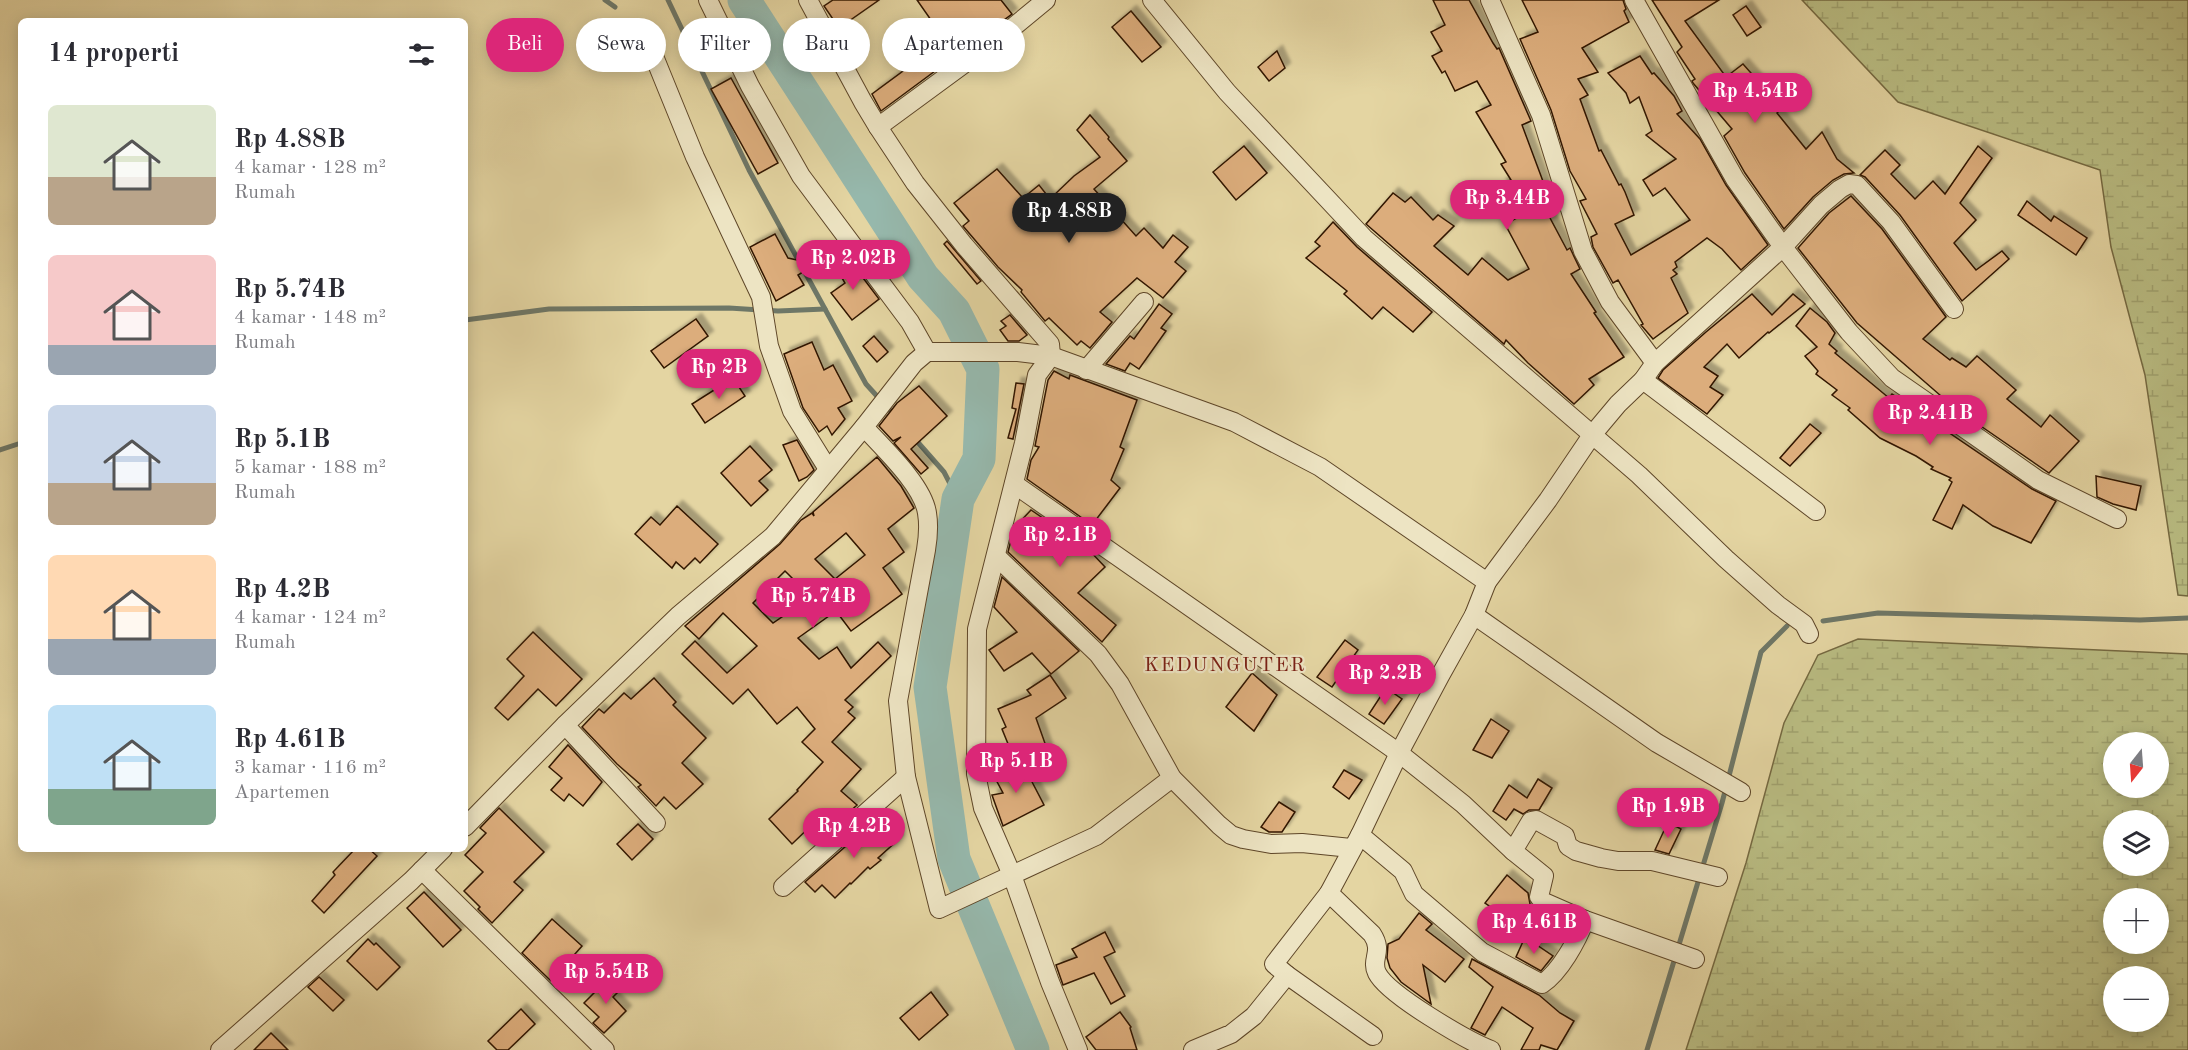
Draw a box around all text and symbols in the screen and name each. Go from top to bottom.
chip: Beli [486,18,564,72]
chip: Sewa [576,18,666,72]
chip: Filter [678,18,771,72]
chip: Baru [783,18,870,72]
chip: Apartemen [882,18,1025,72]
icon: filters [405,38,438,71]
text: 14 properti [48,41,179,67]
pin: Rp 4.54B [1693,73,1817,124]
text: Rp 4.54B [1712,82,1798,102]
text: Rp 4.88B [234,127,345,153]
icon: home [96,129,168,201]
text: 4 kamar · 128 m² [234,158,386,178]
pin: Rp 3.44B [1445,180,1569,231]
text: Rumah [234,183,296,203]
text: Rp 3.44B [1464,189,1550,209]
pin: Rp 4.88B [1007,193,1131,244]
text: Rp 4.88B [1026,202,1112,222]
pin: Rp 2.02B [791,240,915,291]
text: Rp 2.02B [810,249,896,269]
text: Rp 5.74B [234,277,345,303]
icon: home [96,279,168,351]
text: 4 kamar · 148 m² [234,308,386,328]
text: Rumah [234,333,296,353]
pin: Rp 2B [677,349,761,400]
text: Rp 2B [691,358,747,378]
pin: Rp 2.41B [1868,395,1992,446]
text: Rp 2.41B [1887,404,1973,424]
text: Rp 5.1B [234,427,330,453]
icon: home [96,429,168,501]
text: 5 kamar · 188 m² [234,458,386,478]
text: Rumah [234,483,296,503]
pin: Rp 2.1B [1005,517,1115,568]
text: Rp 2.1B [1023,526,1097,546]
text: Rp 4.2B [234,577,330,603]
pin: Rp 5.74B [751,578,875,629]
icon: home [96,579,168,651]
text: Rp 5.74B [770,587,856,607]
text: 4 kamar · 124 m² [234,608,386,628]
text: Rumah [234,633,296,653]
pin: Rp 2.2B [1330,655,1440,706]
district label: KEDUNGUTER [1144,656,1306,676]
text: Rp 2.2B [1348,664,1422,684]
text: Rp 4.61B [234,727,345,753]
icon: home [96,729,168,801]
north arrow [2103,732,2169,798]
map controls [2103,732,2169,1032]
pin: Rp 5.1B [961,743,1071,794]
text: Rp 5.1B [979,752,1053,772]
text: 3 kamar · 116 m² [234,758,386,778]
text: Apartemen [234,783,330,803]
pin: Rp 1.9B [1613,788,1723,839]
text: Rp 1.9B [1631,797,1705,817]
pin: Rp 4.2B [799,808,909,859]
button: layers [2103,810,2169,876]
text: Rp 4.2B [817,817,891,837]
button: + [2103,888,2169,954]
pin: Rp 4.61B [1472,904,1596,955]
text: Rp 4.61B [1491,913,1577,933]
pin: Rp 5.54B [544,954,668,1005]
text: Rp 5.54B [563,963,649,983]
button: − [2103,966,2169,1032]

